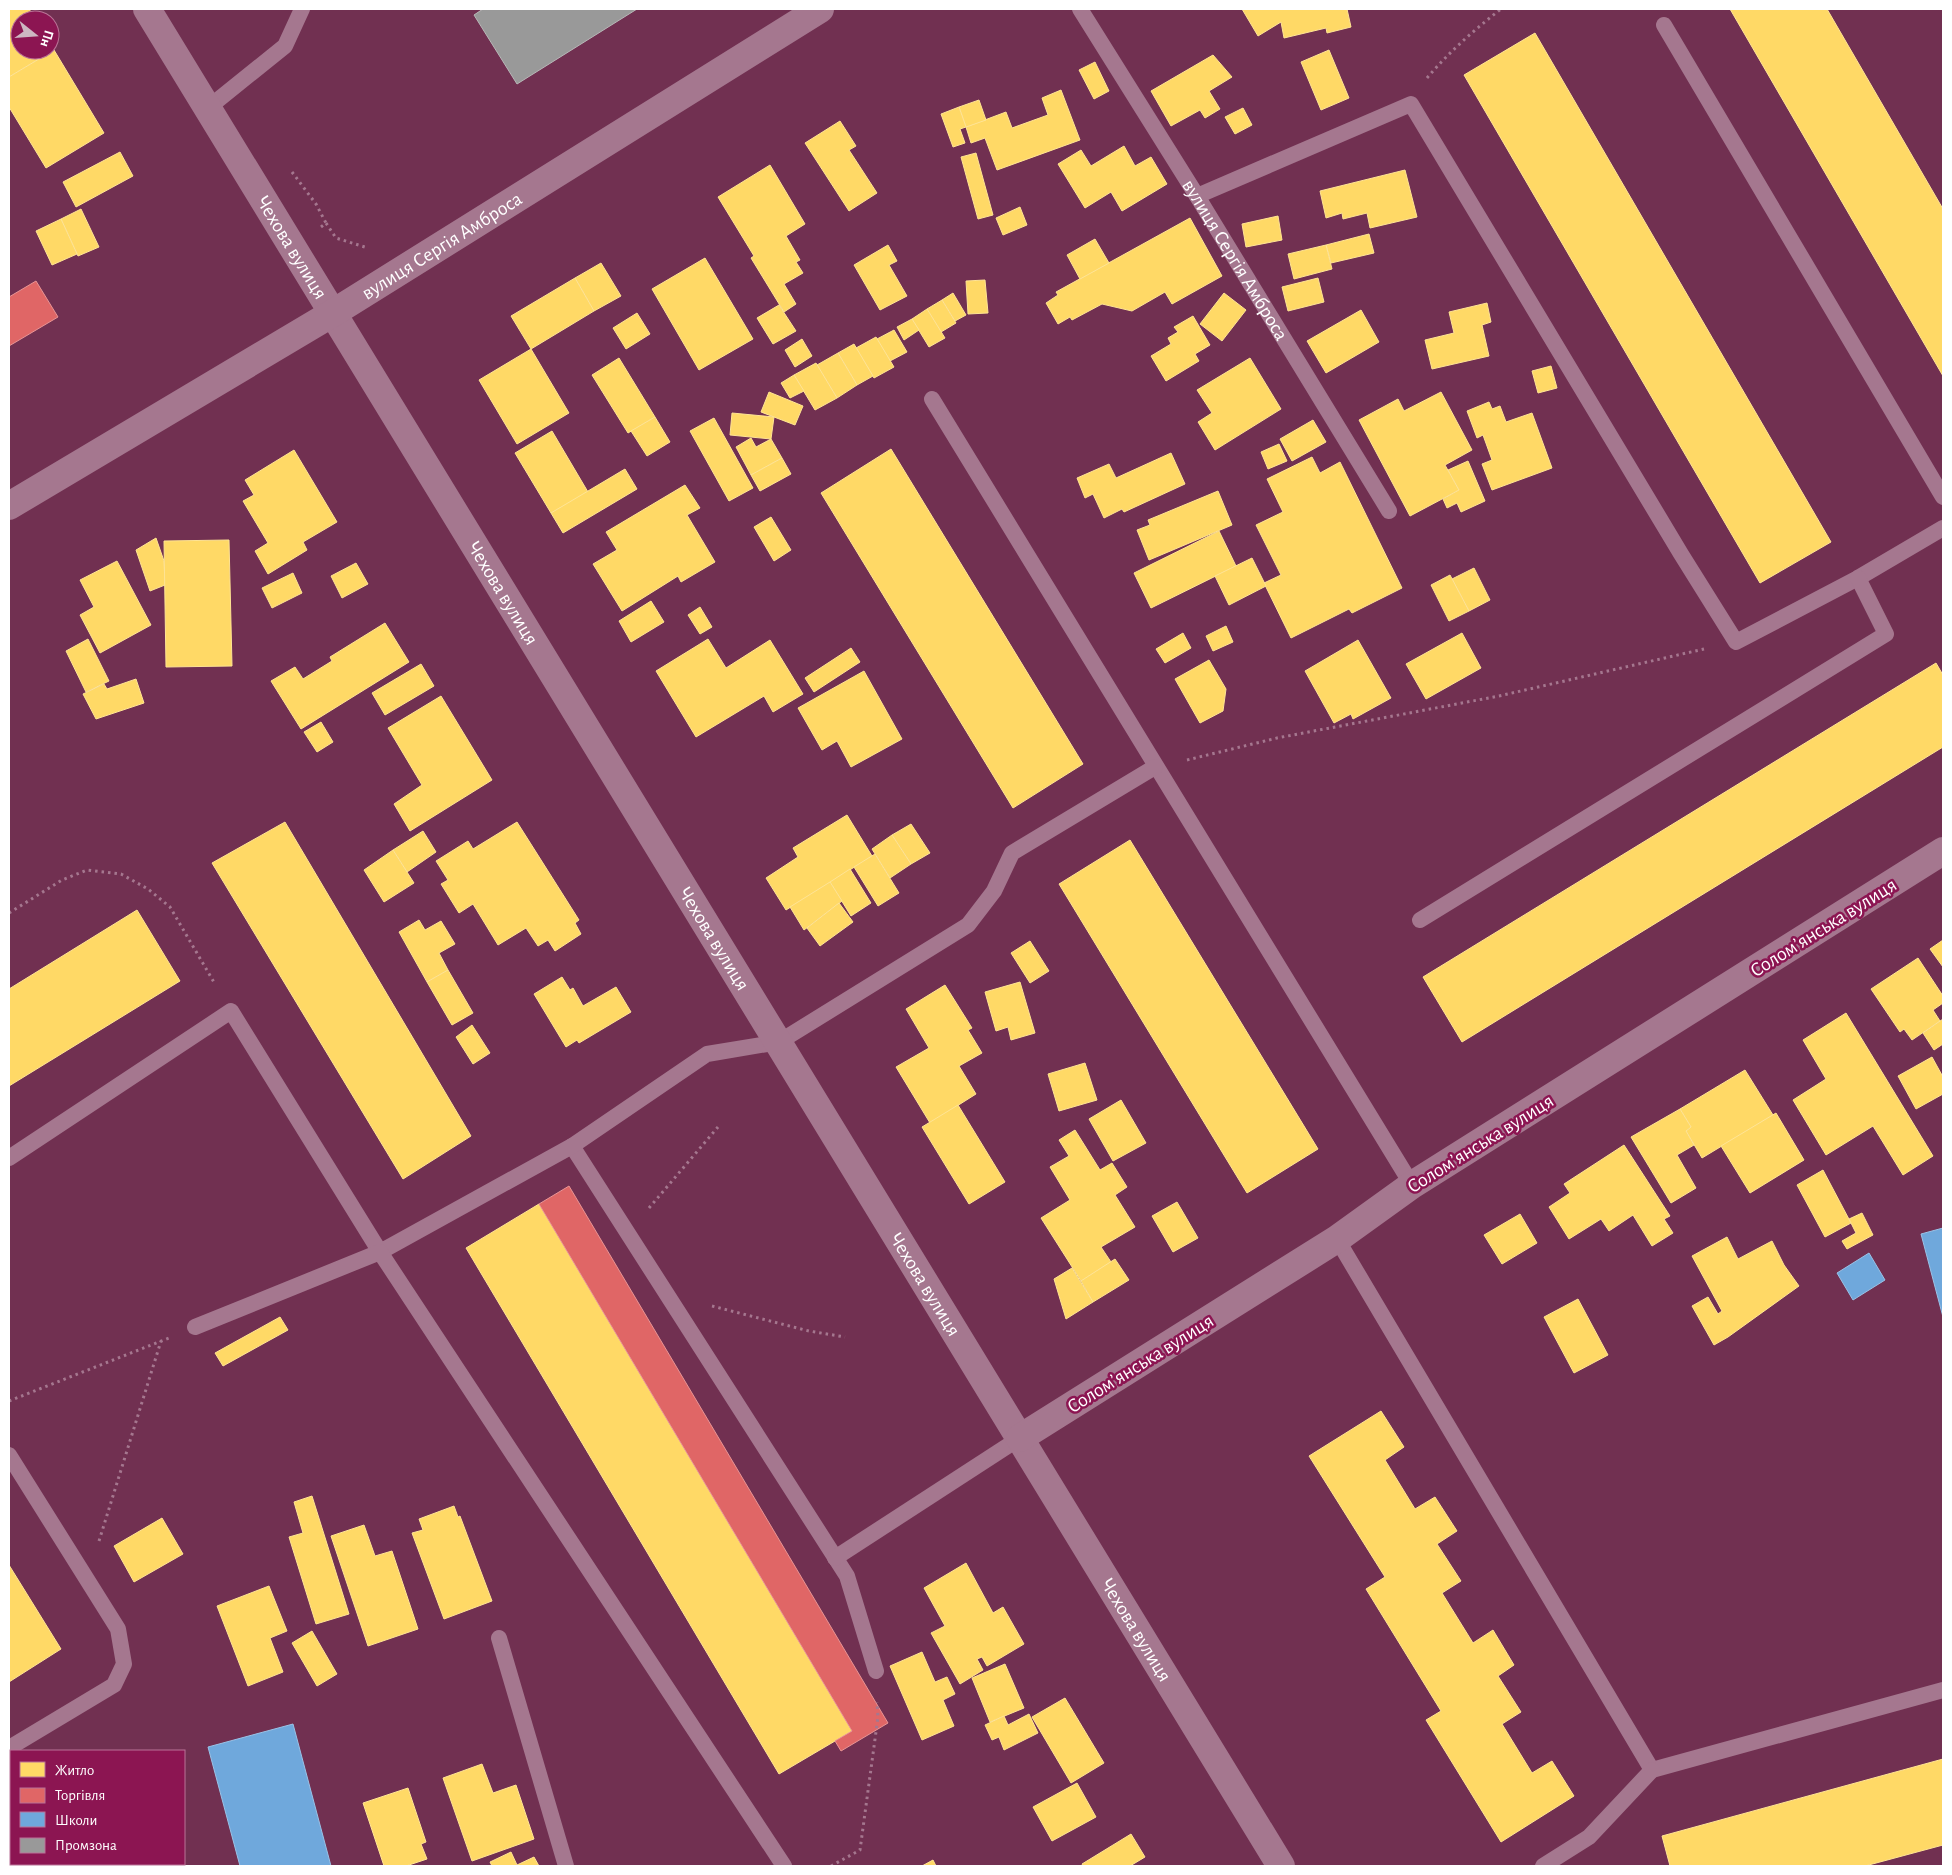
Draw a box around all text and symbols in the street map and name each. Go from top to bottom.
north arrow [10,10,60,60]
text: Пн [37,28,56,49]
street label: вулиця Сергія Амброса [1178,176,1292,344]
street label: вулиця Сергія Амброса [358,189,526,304]
street label: Чехова вулиця [252,192,331,303]
street label: Чехова вулиця [464,538,542,649]
street label: Соломʼянська вулиця [1747,875,1900,981]
street label: Чехова вулиця [675,884,753,994]
street label: Соломʼянська вулиця [1404,1091,1557,1197]
street label: Чехова вулиця [886,1229,964,1340]
street label: Соломʼянська вулиця [1064,1311,1217,1417]
street label: Чехова вулиця [1097,1575,1175,1685]
legend [10,1750,185,1865]
text: Житло [55,1763,94,1778]
text: Торгівля [55,1788,105,1803]
text: Школи [55,1813,97,1828]
text: Промзона [55,1838,117,1853]

